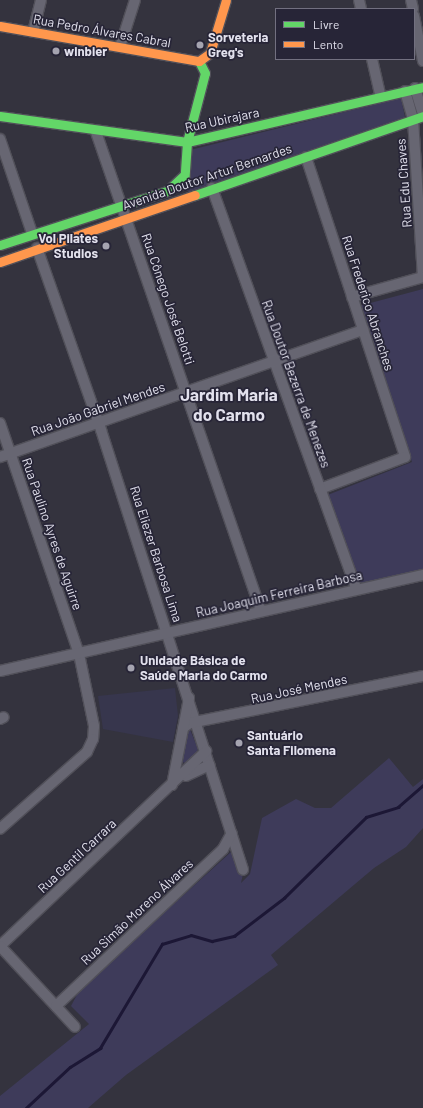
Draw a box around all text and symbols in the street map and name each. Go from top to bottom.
legend [275,8,415,60]
street label: Rua Pedro Álvares Cabral [32,11,172,51]
text: Livre [313,17,339,31]
place label: Sorveteria Greg's [208,30,268,61]
text: Lento [313,37,343,51]
marker: Sorveteria Greg's [195,40,205,50]
place label: winbier [64,43,107,59]
marker: winbier [51,46,61,56]
street label: Rua Ubirajara [183,105,261,135]
street label: Rua Edu Chaves [393,138,415,228]
street label: Avenida Doutor Artur Bernardes [120,141,294,213]
place label: Vol Pilates Studios [38,231,98,262]
street label: Rua Cônego José Belotti [138,231,198,367]
street label: Rua Frederico Abranches [339,233,397,373]
marker: Vol Pilates Studios [101,241,111,251]
street label: Rua Doutor Bezerra de Menezes [258,298,334,470]
street label: Rua João Gabriel Mendes [29,379,167,439]
district label: Jardim Maria do Carmo [180,385,278,425]
street label: Rua Paulino Ayres de Aguirre [19,456,85,612]
street label: Rua Eliezer Barbosa Lima [127,484,185,624]
street label: Rua Joaquim Ferreira Barbosa [194,567,364,621]
place label: Unidade Básica de Saúde Maria do Carmo [140,653,268,684]
marker: Unidade Básica de Saúde Maria do Carmo [125,662,137,674]
street label: Rua José Mendes [250,671,348,707]
place label: Santuário Santa Filomena [247,728,336,759]
marker: Santuário Santa Filomena [234,738,244,748]
street label: Rua Gentil Carrara [35,816,119,896]
street label: Rua Simão Moreno Álvares [78,856,196,968]

